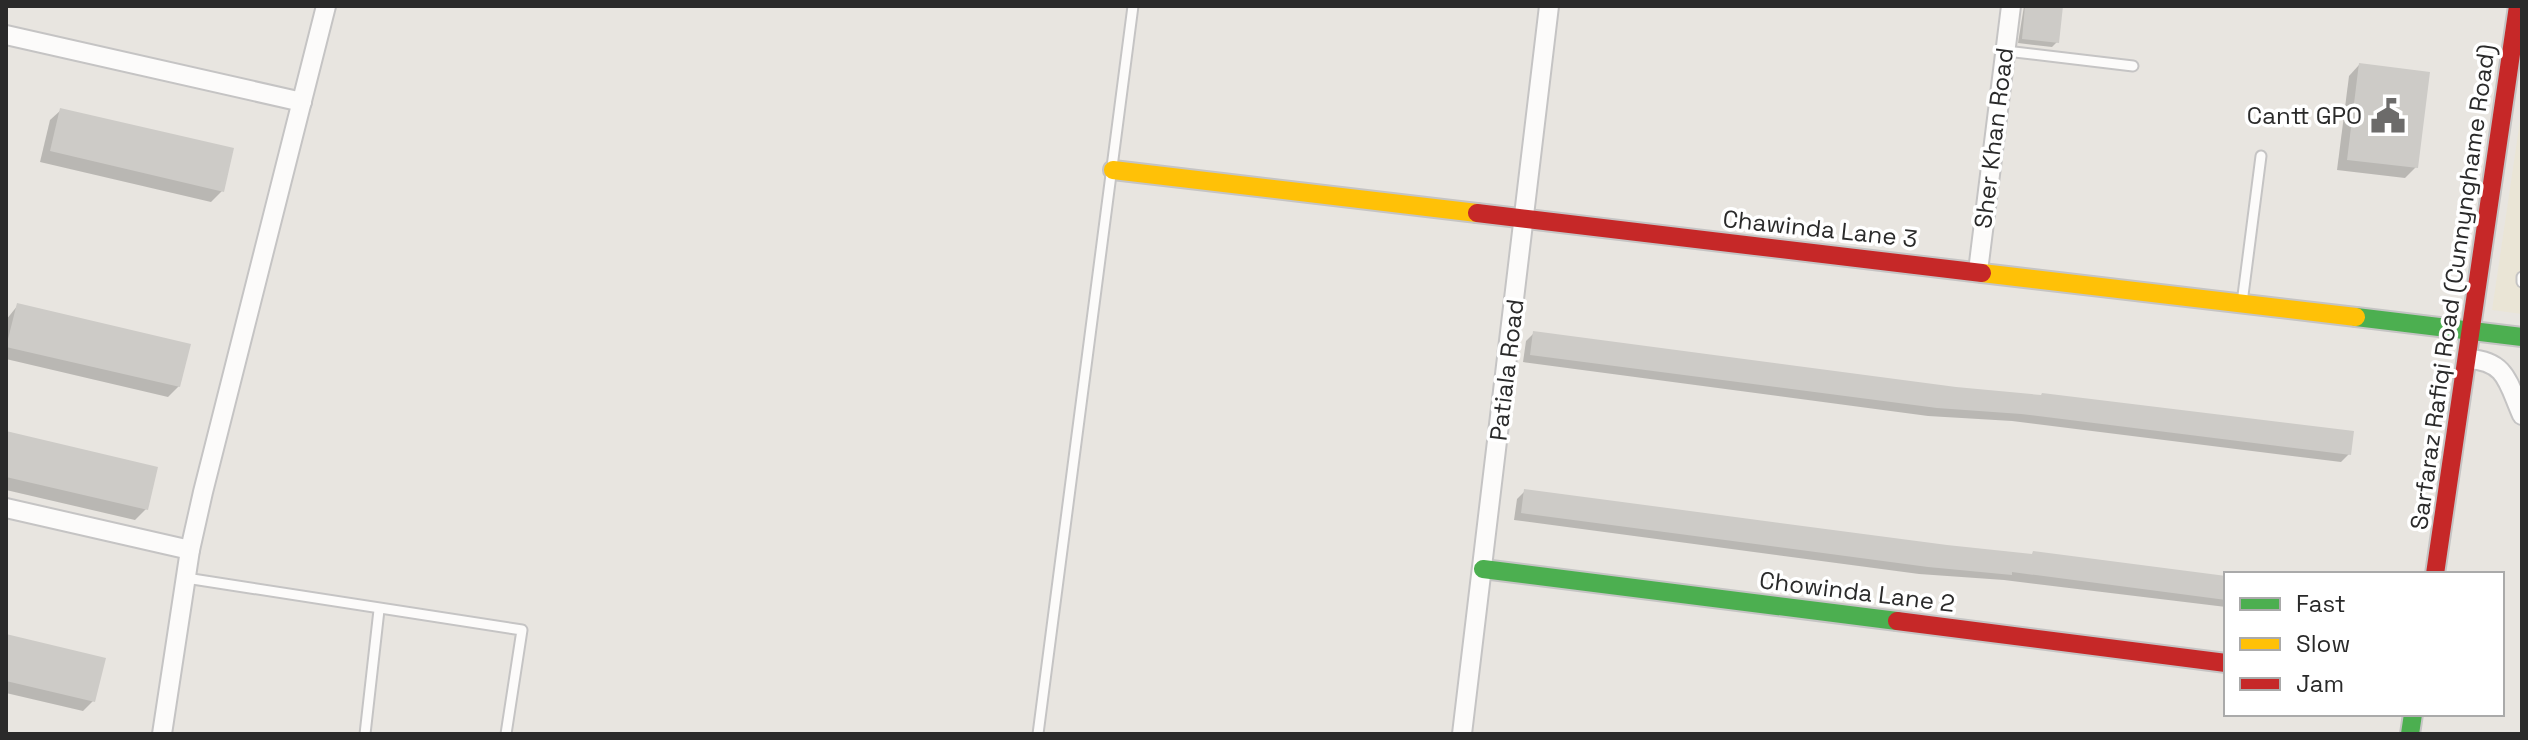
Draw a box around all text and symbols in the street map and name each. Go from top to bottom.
street label: Sarfaraz Rafiqi Road (Cunnynghame Road) [2403,42,2502,532]
street label: Sher Khan Road [1967,46,2020,230]
public building icon: Cantt GPO [2369,97,2407,135]
place label: Cantt GPO [2247,100,2362,131]
street label: Chawinda Lane 3 [1721,203,1919,254]
street label: Patiala Road [1482,297,1531,443]
street label: Chowinda Lane 2 [1758,564,1956,619]
legend [2224,572,2504,716]
text: Fast [2296,588,2346,619]
text: Slow [2296,628,2350,659]
text: Jam [2296,668,2344,699]

